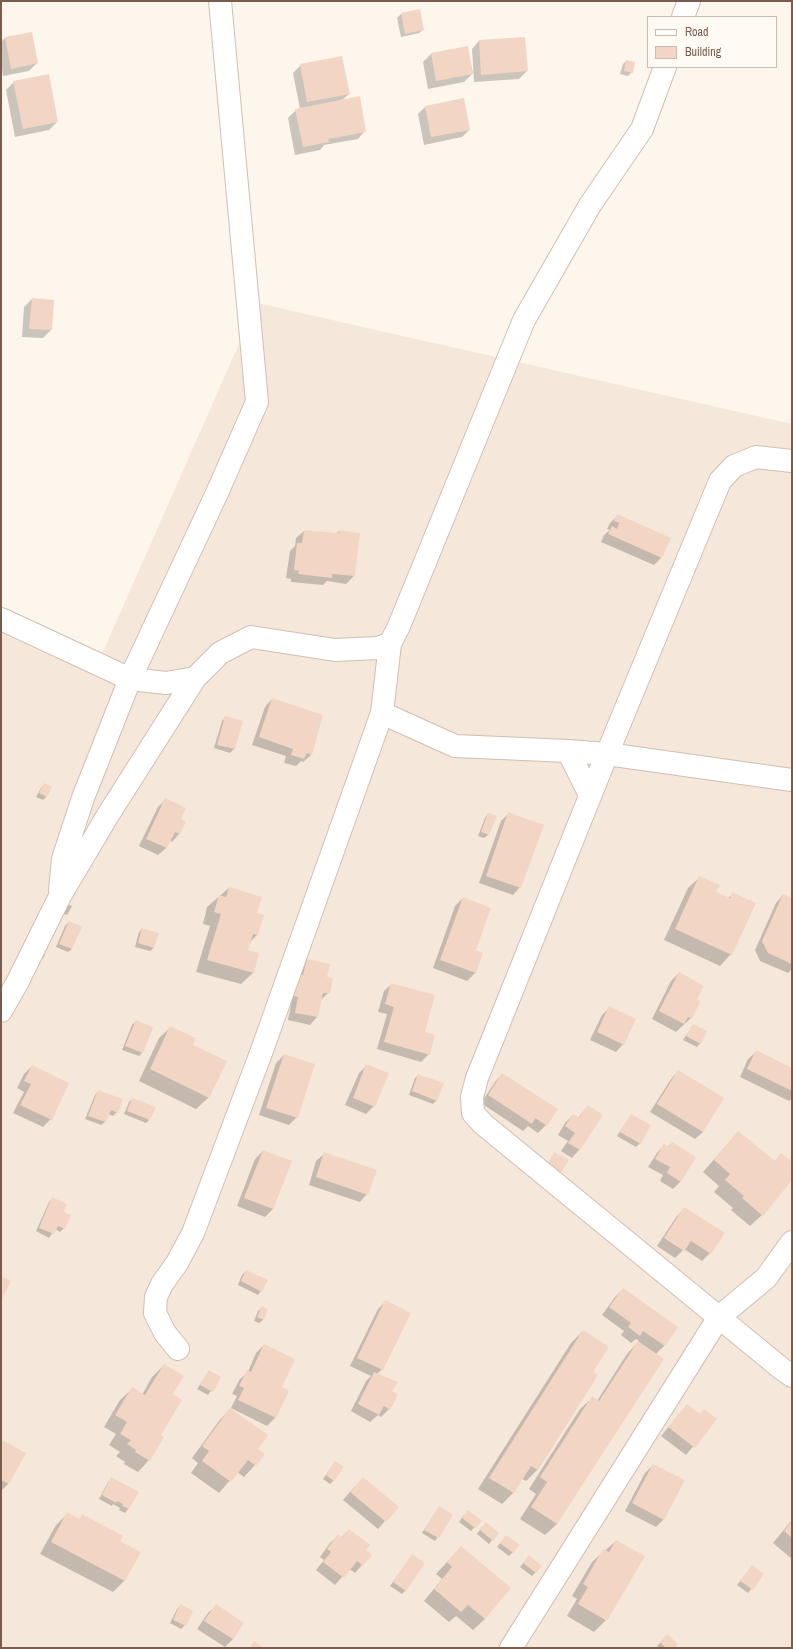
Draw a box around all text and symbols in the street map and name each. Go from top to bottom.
legend [647,16,777,68]
text: Road [685,24,709,40]
text: Building [685,44,721,60]

